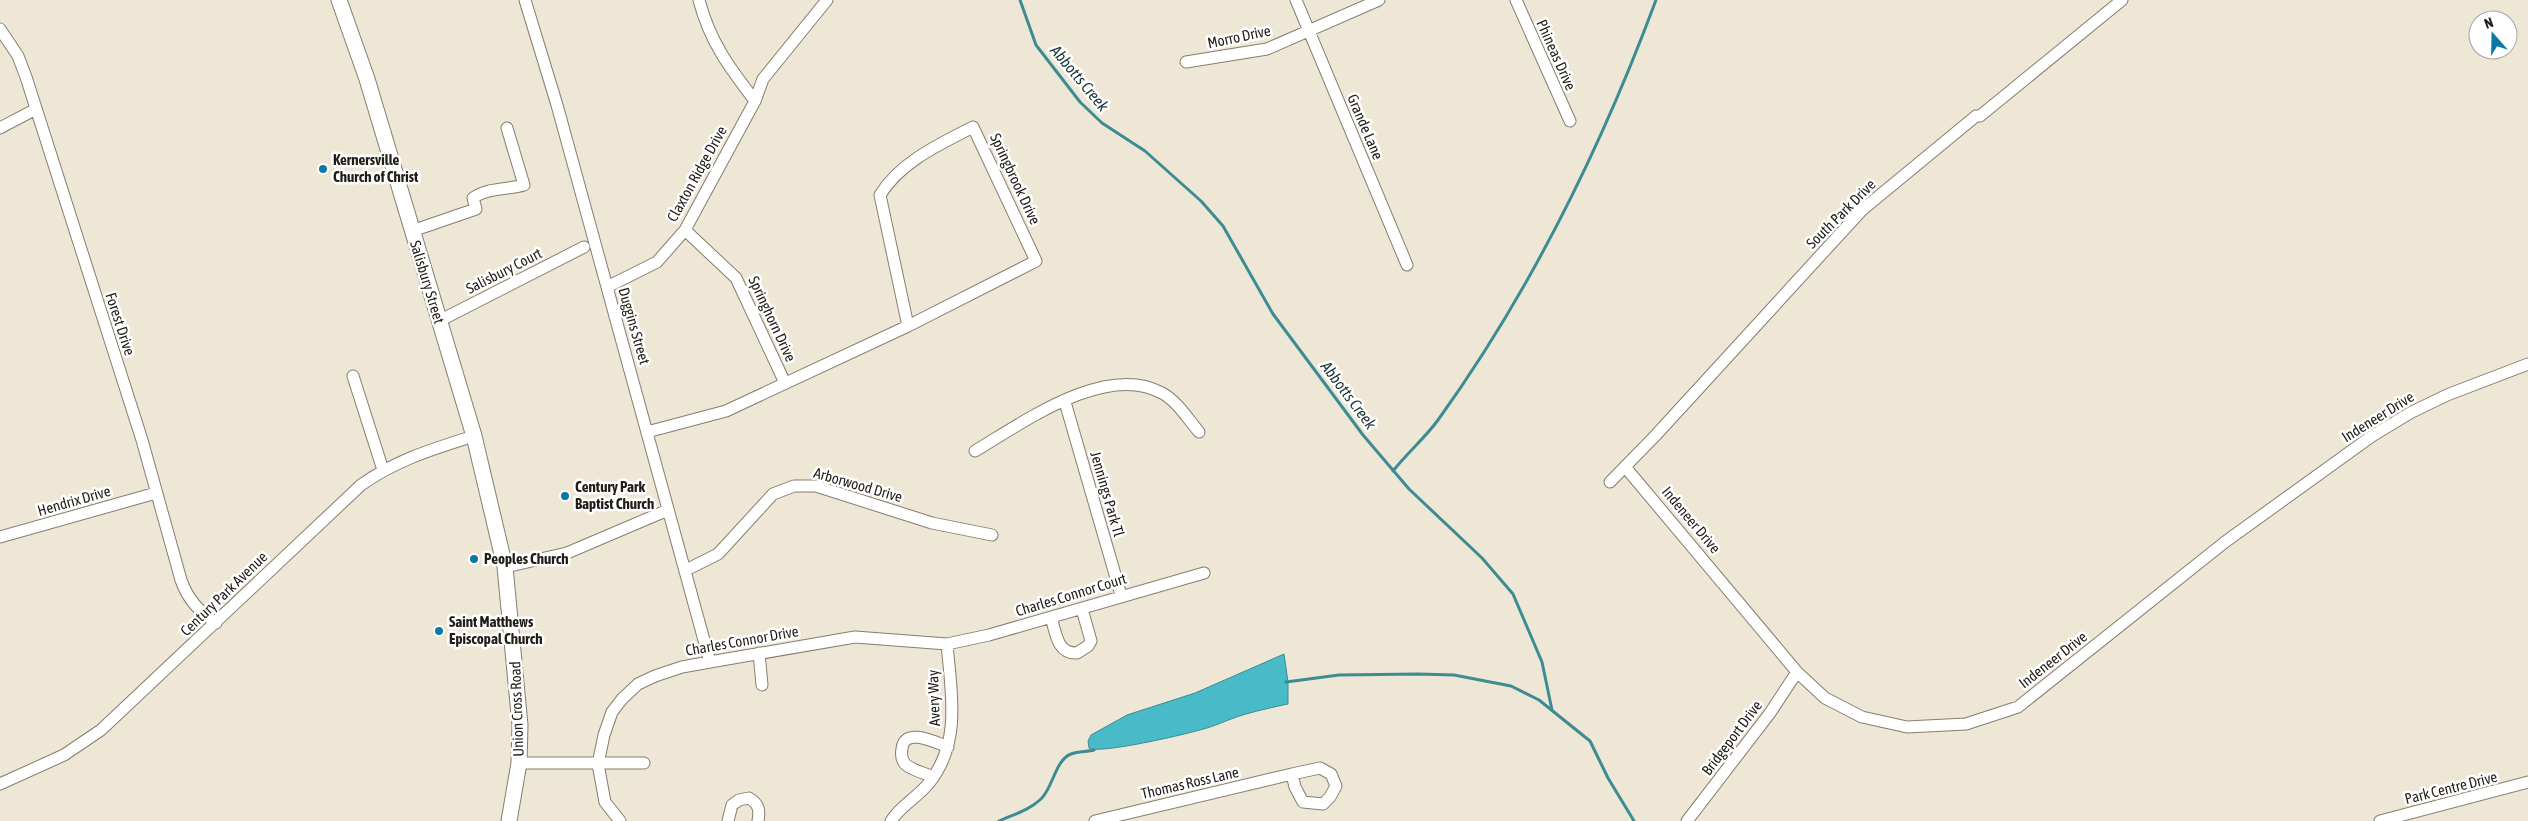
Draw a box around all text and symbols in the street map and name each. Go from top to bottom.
north arrow [2468,10,2518,60]
text: N [2482,14,2495,32]
street label: Phineas Drive [1533,17,1580,93]
street label: Morro Drive [1206,21,1272,51]
water label: Abbotts Creek [1047,41,1113,115]
street label: Grande Lane [1344,92,1387,162]
street label: Claxton Ridge Drive [663,123,730,224]
street label: Springbrook Drive [987,131,1044,227]
place label: Kernersville Church of Christ [333,151,419,185]
marker: Kernersville Church of Christ [317,163,329,175]
street label: South Park Drive [1803,176,1879,252]
street label: Salisbury Street [407,238,448,325]
street label: Salisbury Court [463,244,544,297]
street label: Springhorn Drive [745,273,800,364]
street label: Duggins Street [615,285,654,366]
street label: Forest Drive [102,290,139,357]
water label: Abbotts Creek [1317,357,1381,433]
street label: Indeneer Drive [2339,388,2417,445]
street label: Jennings Park Tl [1087,449,1128,539]
street label: Arborwood Drive [812,464,905,505]
place label: Century Park Baptist Church [575,478,654,512]
street label: Hendrix Drive [35,482,112,519]
street label: Indeneer Drive [1659,483,1724,556]
marker: Century Park Baptist Church [559,490,571,502]
street label: Century Park Avenue [177,548,271,639]
place label: Peoples Church [484,550,569,567]
marker: Peoples Church [468,553,480,565]
street label: Charles Connor Court [1013,570,1128,619]
place label: Saint Matthews Episcopal Church [449,613,542,647]
street label: Charles Connor Drive [684,622,800,659]
marker: Saint Matthews Episcopal Church [433,625,445,637]
street label: Indeneer Drive [2015,628,2090,691]
street label: Union Cross Road [506,661,527,757]
street label: Avery Way [924,670,943,727]
street label: Bridgeport Drive [1698,697,1765,778]
street label: Thomas Ross Lane [1139,763,1241,802]
street label: Park Centre Drive [2403,768,2499,807]

